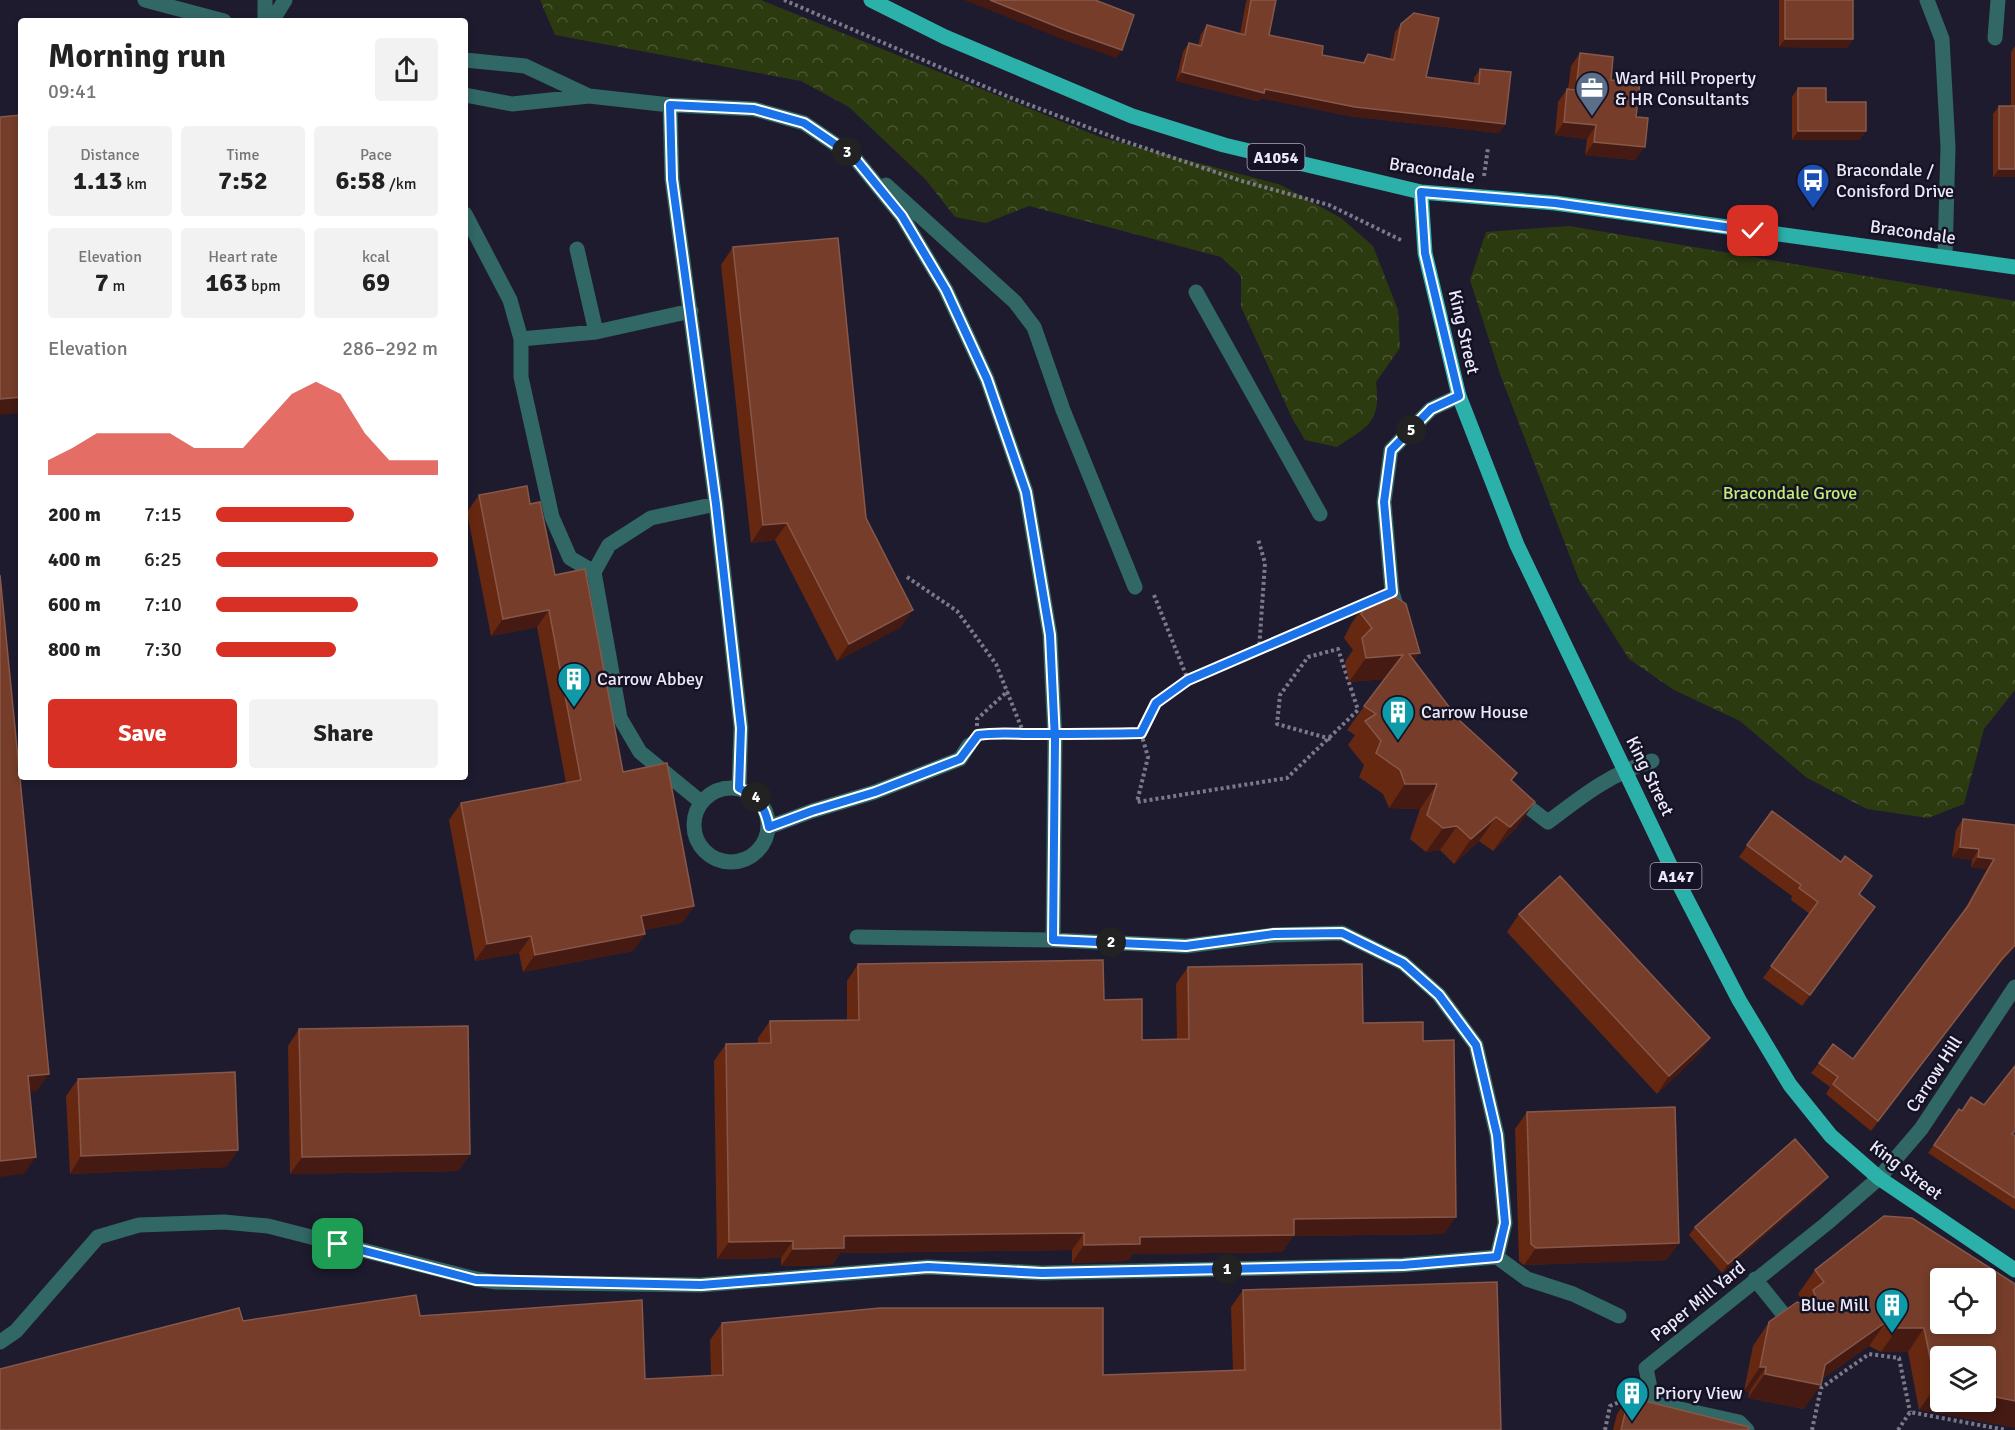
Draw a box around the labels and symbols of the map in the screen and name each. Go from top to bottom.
place label: Ward Hill Property & HR Consultants [1615,67,1757,110]
office icon: Ward Hill Property & HR Consultants [1574,70,1610,117]
pin: 3 [832,137,862,167]
road number: A1054 [1248,144,1304,170]
street label: Bracondale [1388,152,1476,188]
place label: Bracondale / Conisford Drive [1836,159,1954,202]
bus stop icon: Bracondale / Conisford Drive [1795,162,1831,209]
pin [1727,205,1778,256]
street label: Bracondale [1869,215,1957,249]
street label: King Street [1444,288,1484,376]
pin: 5 [1396,415,1426,445]
park label: Bracondale Grove [1723,482,1857,504]
building icon: Carrow Abbey [556,661,592,708]
place label: Carrow Abbey [597,668,704,690]
building icon: Carrow House [1380,694,1416,741]
place label: Carrow House [1421,701,1528,723]
street label: King Street [1621,733,1679,819]
pin: 4 [741,782,771,812]
road number: A147 [1650,863,1702,889]
pin: 2 [1096,927,1126,957]
street label: Carrow Hill [1901,1032,1967,1116]
street label: King Street [1865,1135,1947,1205]
pin [312,1218,363,1269]
pin: 1 [1212,1254,1242,1284]
street label: Paper Mill Yard [1646,1256,1750,1346]
building icon: Blue Mill [1874,1287,1910,1334]
place label: Blue Mill [1800,1294,1869,1316]
building icon: Priory View [1614,1375,1650,1422]
place label: Priory View [1655,1382,1743,1404]

